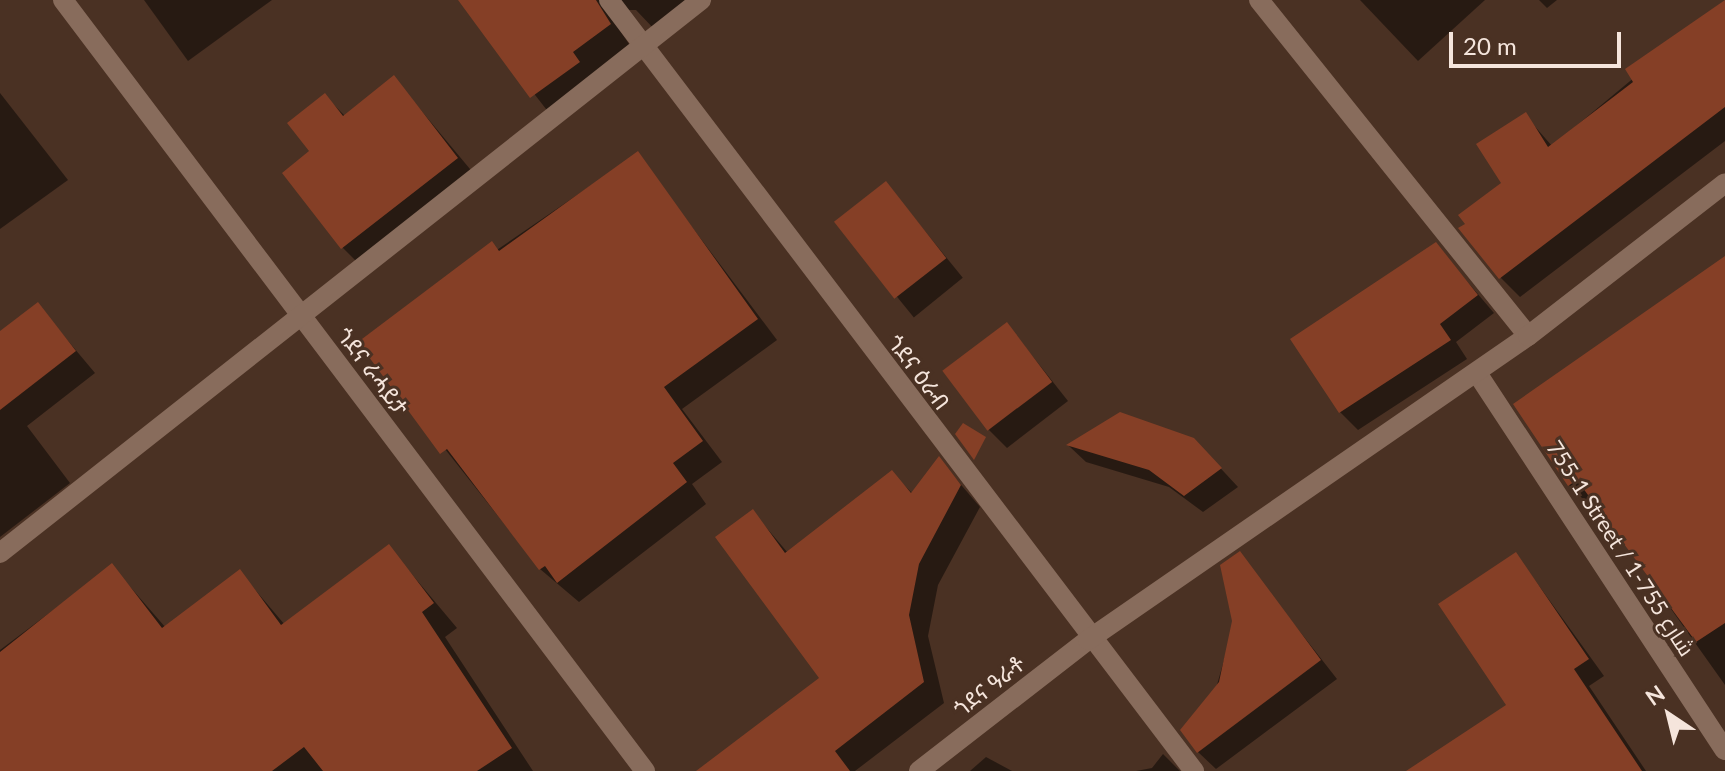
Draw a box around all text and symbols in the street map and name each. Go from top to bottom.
scale bar [1453,16,1625,66]
text: 20 m [1463,31,1517,60]
street label: ጎደና ራሓይታ [332,322,414,420]
street label: ጎደና ዕራብ [882,329,956,415]
street label: 755-1 Street / شارع 755-1 [1541,435,1701,661]
street label: ጎደና ዓራቶ [948,650,1030,722]
north arrow [1629,675,1709,755]
text: N [1640,679,1670,711]

